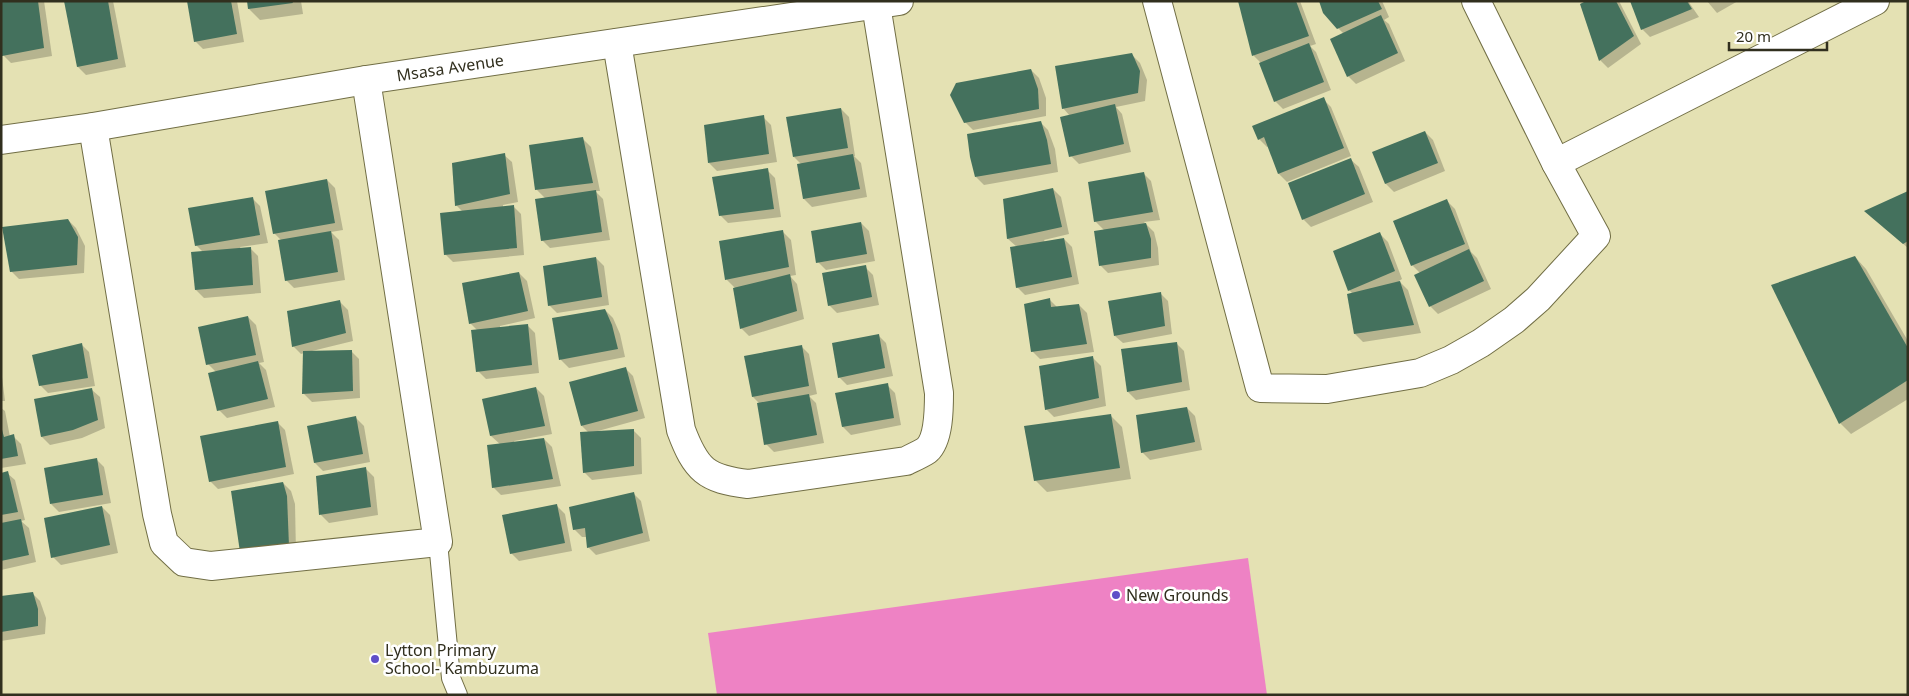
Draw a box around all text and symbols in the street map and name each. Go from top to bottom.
scale bar [1729,20,1826,52]
text: 20 m [1736,26,1771,46]
street label: Msasa Avenue [395,49,505,86]
place label: New Grounds [1126,584,1229,606]
marker: New Grounds [1110,589,1122,601]
place label: Lytton Primary School- Kambuzuma [385,639,539,679]
marker: Lytton Primary School- Kambuzuma [369,653,381,665]

